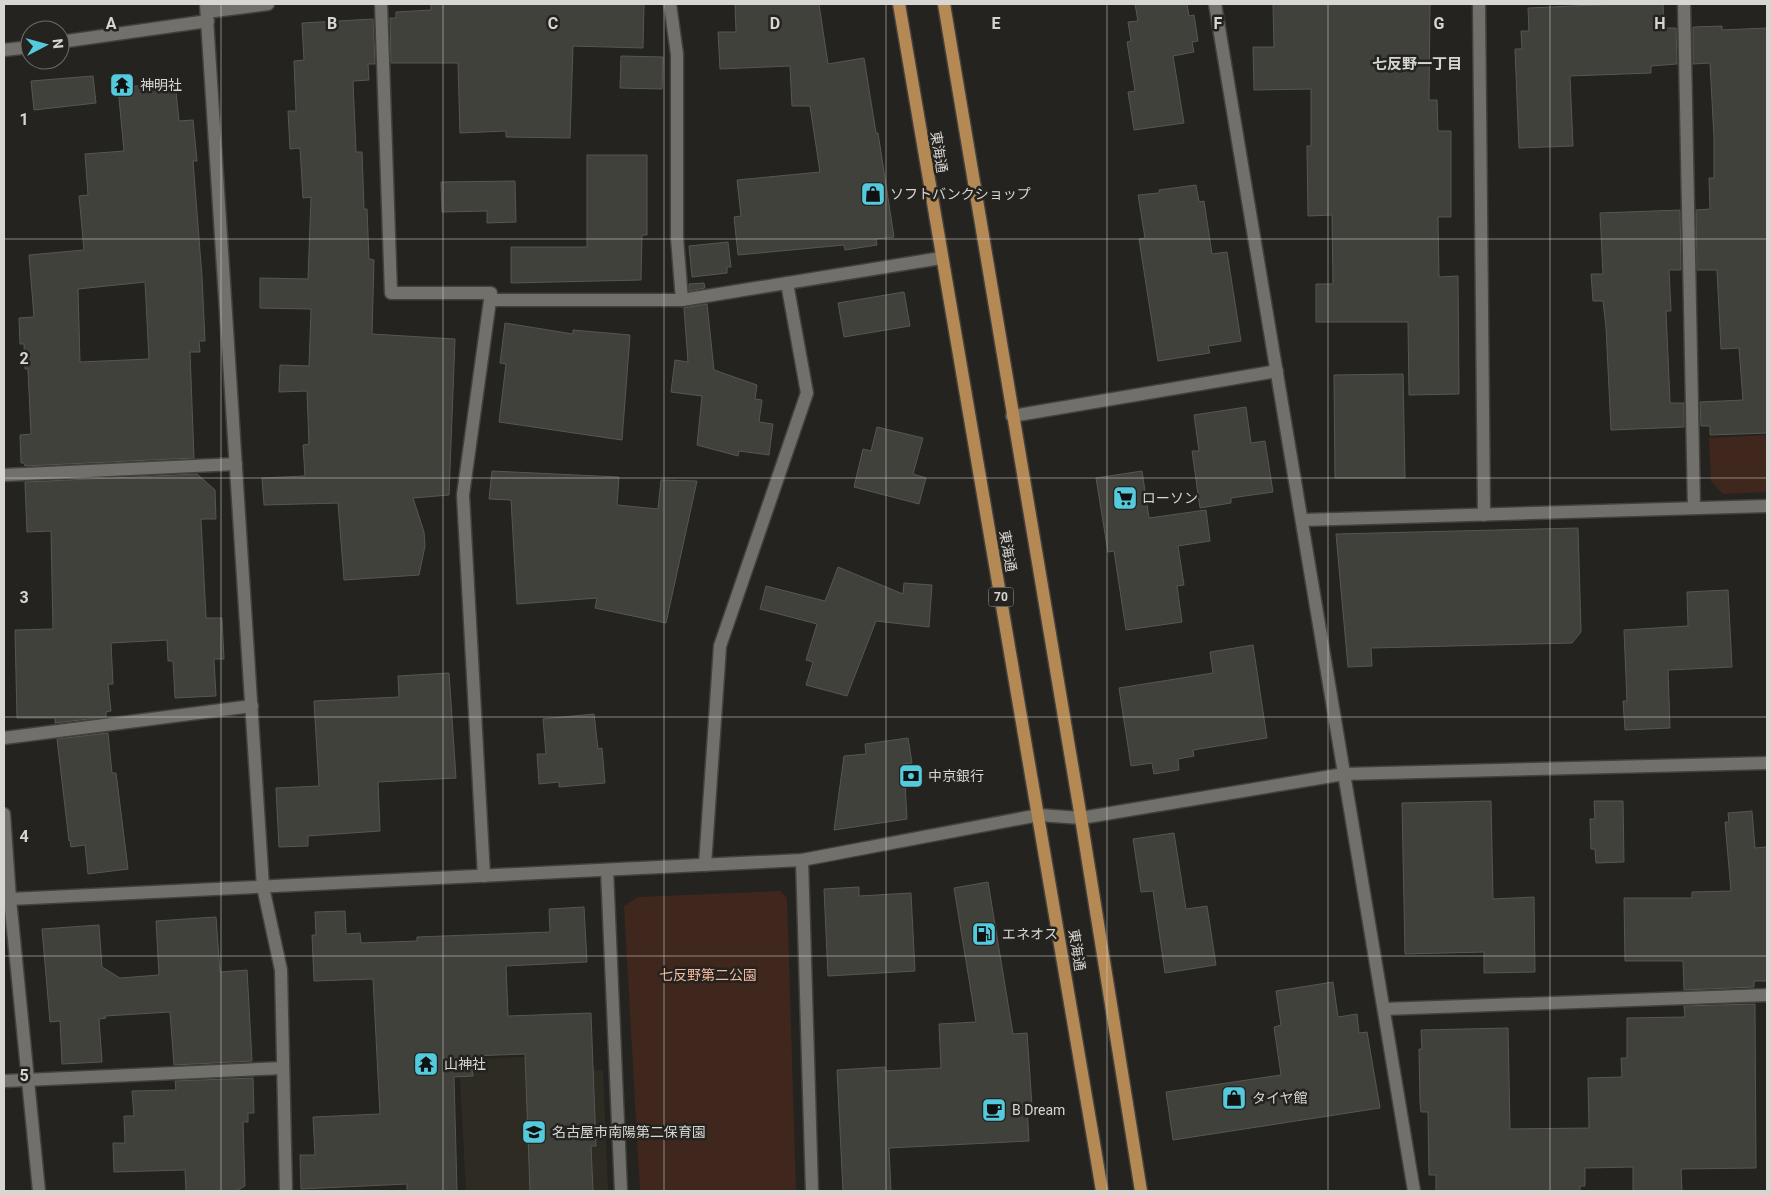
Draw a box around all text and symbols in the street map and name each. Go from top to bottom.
text: A [106,14,117,33]
text: B [327,14,337,33]
text: C [548,14,558,33]
text: D [770,14,780,33]
text: E [992,14,1001,33]
text: F [1214,14,1223,33]
text: G [1434,14,1445,33]
text: H [1654,14,1666,33]
north arrow [20,20,70,70]
text: N [49,38,66,49]
district label: 七反野一丁目 [1372,55,1462,73]
temple icon: 神明社 [109,72,135,98]
place label: 神明社 [140,77,182,93]
text: 1 [19,110,29,129]
street label: 東海通 [928,130,950,174]
shop icon: ソフトバンクショップ [860,181,886,207]
place label: ソフトバンクショップ [890,186,1031,202]
text: 2 [19,349,29,368]
supermarket icon: ローソン [1112,485,1138,511]
place label: ローソン [1142,490,1198,506]
street label: 東海通 [996,529,1020,573]
text: 3 [19,588,29,607]
road number: 70 [988,588,1014,606]
bank icon: 中京銀行 [898,763,924,789]
place label: 中京銀行 [928,768,984,784]
text: 4 [19,827,29,846]
fuel station icon: エネオス [971,921,997,947]
place label: エネオス [1002,926,1058,942]
street label: 東海通 [1066,928,1088,972]
park label: 七反野第二公園 [659,967,757,983]
temple icon: 山神社 [413,1051,439,1077]
place label: 山神社 [444,1056,486,1072]
text: 5 [19,1066,29,1085]
shop icon: タイヤ館 [1221,1085,1247,1111]
place label: タイヤ館 [1252,1090,1308,1106]
cafe icon: B Dream [981,1097,1007,1123]
place label: B Dream [1012,1102,1065,1118]
school or university icon: 名古屋市南陽第二保育園 [521,1119,547,1145]
place label: 名古屋市南陽第二保育園 [552,1124,706,1140]

